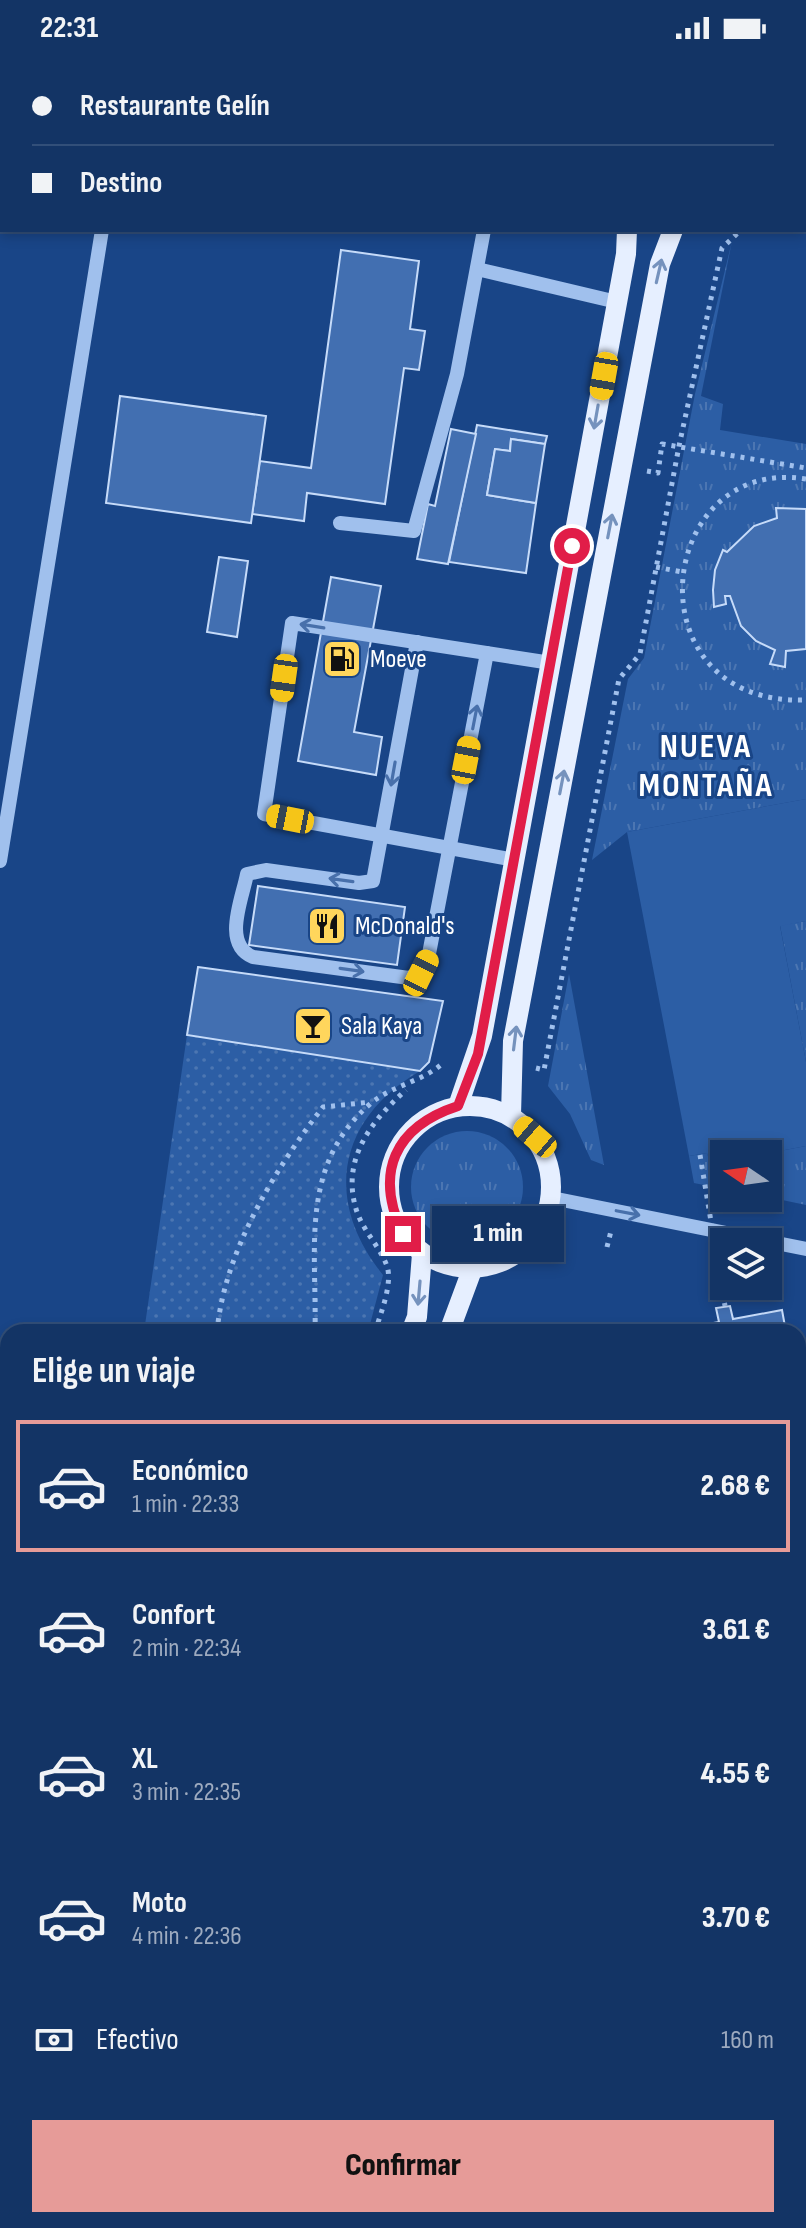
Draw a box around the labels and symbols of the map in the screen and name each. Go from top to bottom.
one-way arrow [652,259,667,284]
car [588,350,620,402]
one-way arrow [587,404,602,429]
one-way arrow [603,514,618,540]
route start [554,528,590,564]
one-way arrow [300,618,325,633]
fuel station icon: Moeve [321,638,363,680]
place label: Moeve [370,644,427,675]
car [269,653,299,703]
one-way arrow [468,704,483,730]
district label: NUEVA MONTAÑA [638,726,774,806]
car [450,734,482,786]
one-way arrow [384,761,399,786]
one-way arrow [555,770,570,795]
car [264,803,316,835]
one-way arrow [329,872,354,887]
restaurant icon: McDonald's [306,905,348,947]
place label: McDonald's [355,911,455,942]
car [400,946,442,1000]
one-way arrow [339,963,364,978]
bar icon: Sala Kaya [292,1005,334,1047]
place label: Sala Kaya [341,1011,422,1042]
one-way arrow [508,1025,523,1051]
car [509,1112,561,1162]
north arrow [710,1140,782,1212]
callout: 1 min [431,1206,563,1262]
one-way arrow [615,1207,641,1222]
route end [385,1216,421,1252]
one-way arrow [411,1279,426,1306]

